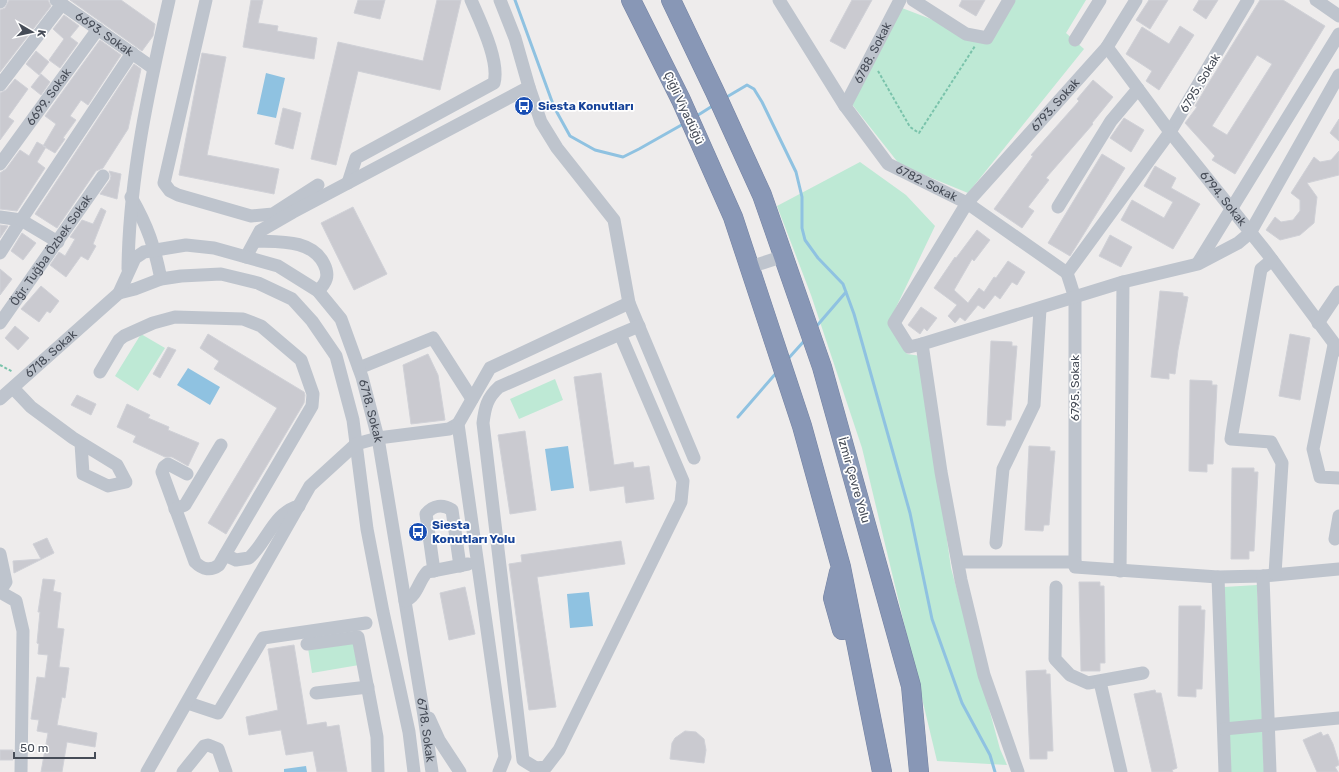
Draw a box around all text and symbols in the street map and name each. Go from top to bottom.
street label: 6693. Sokak [72,9,137,60]
north arrow [12,12,52,52]
street label: 6788. Sokak [851,19,895,86]
text: K [34,29,48,39]
street label: 6795. Sokak [1177,50,1224,115]
street label: 6699. Sokak [23,65,75,128]
street label: Çiğli Viyadüğü [661,69,707,147]
street label: 6793. Sokak [1028,75,1083,134]
bus stop icon: Siesta Konutları [513,95,535,117]
place label: Siesta Konutları [538,99,634,113]
street label: 6782. Sokak [893,162,960,204]
street label: 6794. Sokak [1197,168,1250,229]
street label: Öğr. Tuğba Özbek Sokak [7,191,95,308]
street label: 6718. Sokak [22,326,80,381]
street label: 6795. Sokak [1068,354,1082,421]
street label: 6718. Sokak [356,378,386,444]
street label: İzmir Çevre Yolu [835,435,873,525]
place label: Siesta Konutları Yolu [432,518,515,546]
bus stop icon: Siesta Konutları Yolu [407,521,429,543]
street label: 6718. Sokak [414,697,438,764]
scale bar [14,734,95,760]
text: 50 m [20,741,48,755]

